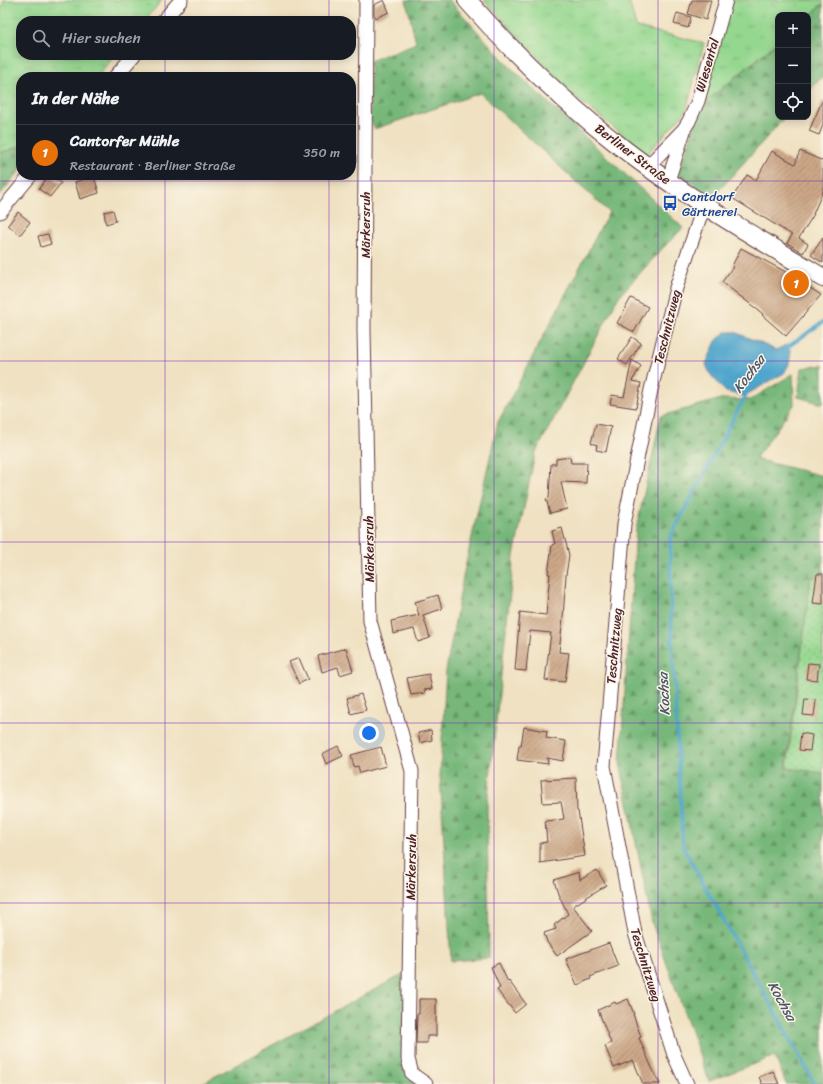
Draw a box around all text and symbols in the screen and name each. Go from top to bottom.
map controls [775,12,811,120]
button: + [775,12,811,48]
search box [16,16,356,60]
text: Hier suchen [62,25,141,51]
icon: search [30,27,52,49]
street label: Wiesental [688,35,726,95]
button: − [775,48,811,84]
text: In der Nähe [32,83,119,113]
button: locate [775,84,811,120]
street label: Berliner Straße [590,117,676,191]
text: Cantorfer Mühle [70,128,179,154]
text: 1 [42,141,48,164]
text: 350 m [303,141,340,164]
text: Restaurant · Berliner Straße [70,154,235,177]
place label: Cantdorf Gärtnerei [682,185,737,223]
street label: Märkersruh [354,192,377,258]
bus stop icon: Cantdorf Gärtnerei [661,194,679,212]
pin: 1 [783,268,809,298]
street label: Teschnitzweg [647,287,687,367]
water label: Kochsa [726,348,773,399]
street label: Märkersruh [357,515,381,582]
street label: Teschnitzweg [599,607,629,685]
water label: Kochsa [650,670,678,716]
your location [359,723,379,743]
street label: Märkersruh [399,833,423,900]
street label: Teschnitzweg [624,925,668,1005]
water label: Kochsa [761,976,804,1027]

